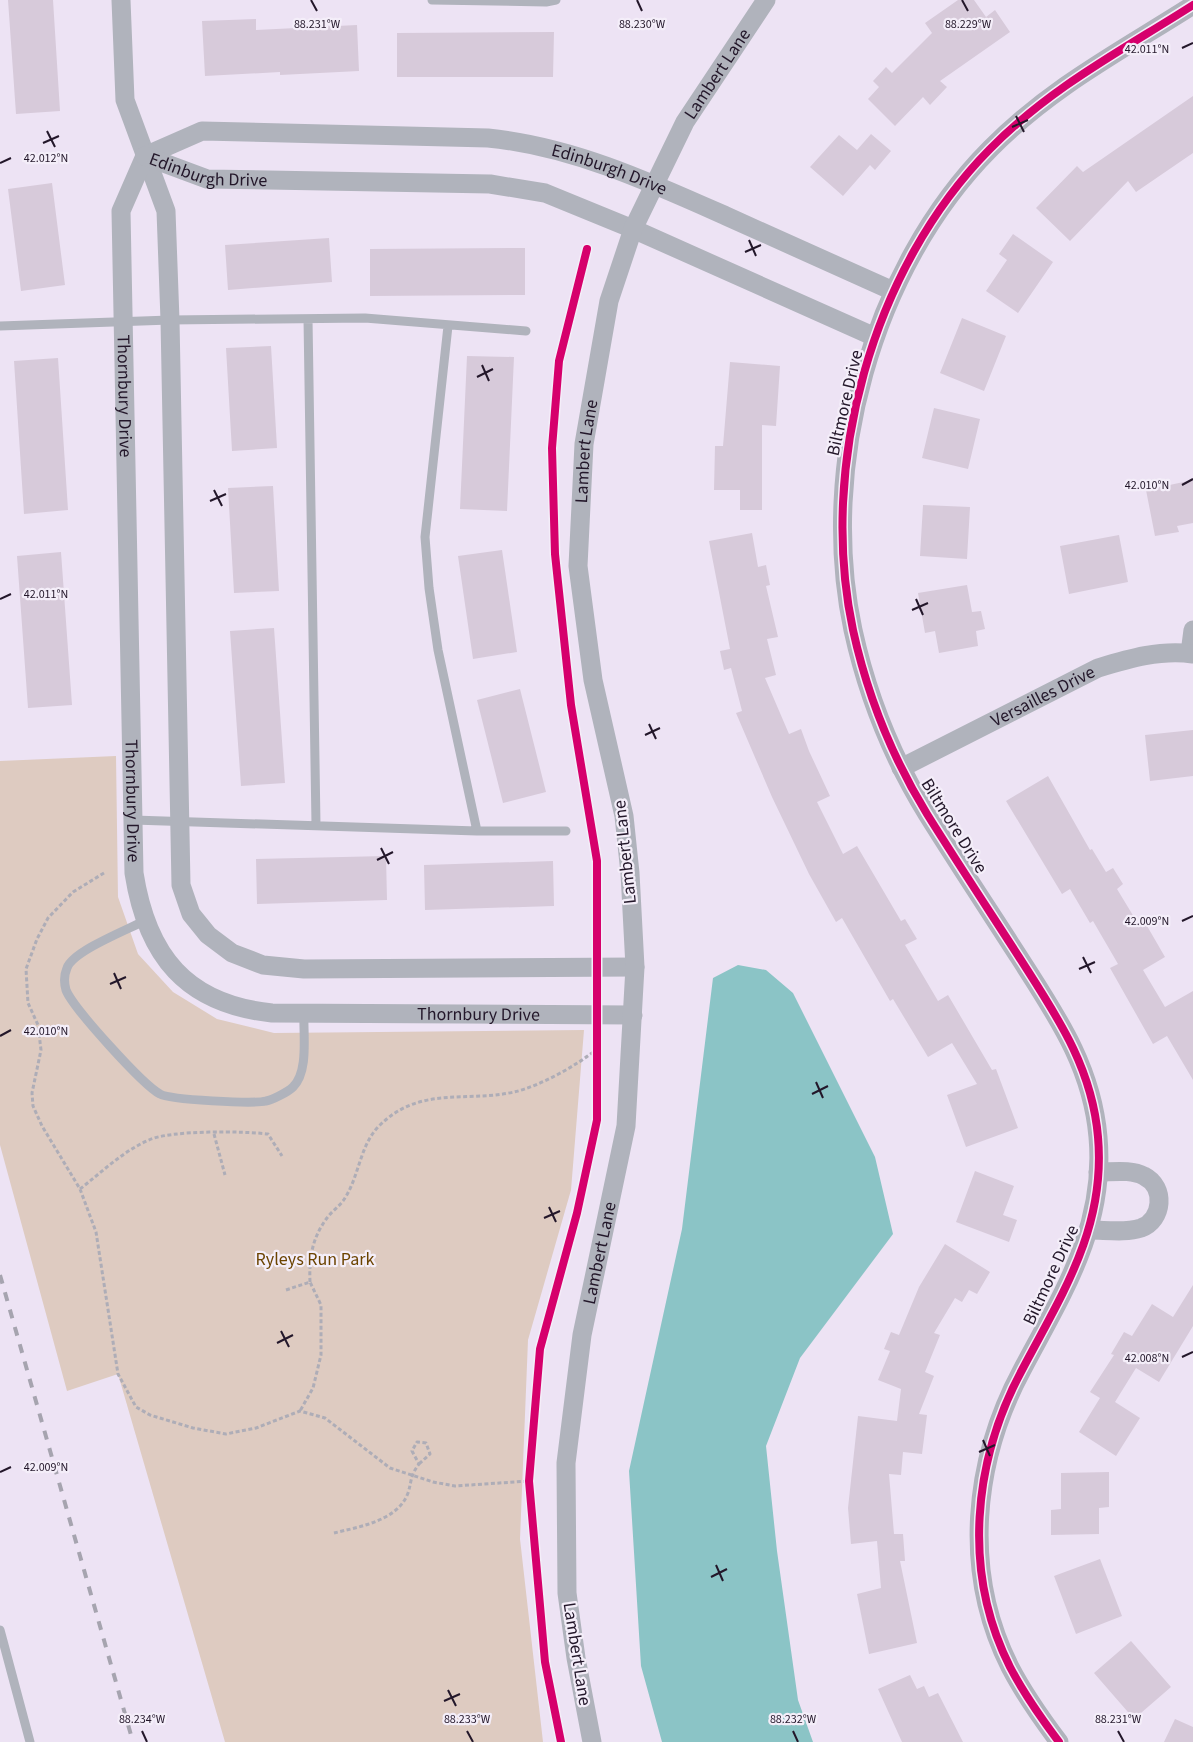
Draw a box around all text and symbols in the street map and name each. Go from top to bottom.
text: 88.231°W [294,16,341,33]
text: 88.230°W [619,16,666,33]
text: 88.229°W [945,16,992,33]
street label: Lambert Lane [678,23,756,124]
text: 42.011°N [1125,41,1169,58]
street label: Edinburgh Drive [549,137,671,201]
street label: Edinburgh Drive [146,146,268,193]
text: 42.012°N [24,150,68,167]
street label: Thornbury Drive [111,334,138,458]
street label: Biltmore Drive [821,348,869,458]
street label: Lambert Lane [569,397,604,504]
text: 42.010°N [1125,477,1169,494]
text: 42.011°N [24,586,68,603]
street label: Versailles Drive [987,659,1099,733]
street label: Thornbury Drive [119,739,146,863]
street label: Biltmore Drive [915,774,993,878]
street label: Lambert Lane [607,799,643,905]
text: 42.009°N [1125,913,1169,930]
street label: Thornbury Drive [417,1001,540,1027]
text: 42.010°N [24,1023,68,1040]
street label: Lambert Lane [576,1199,622,1307]
street label: Biltmore Drive [1017,1221,1085,1329]
park label: Ryleys Run Park [256,1247,375,1272]
text: 42.008°N [1125,1350,1169,1367]
text: 42.009°N [24,1459,68,1476]
street label: Lambert Lane [557,1601,598,1707]
text: 88.234°W [119,1711,166,1728]
text: 88.233°W [444,1711,491,1728]
text: 88.232°W [770,1711,817,1728]
text: 88.231°W [1095,1711,1142,1728]

